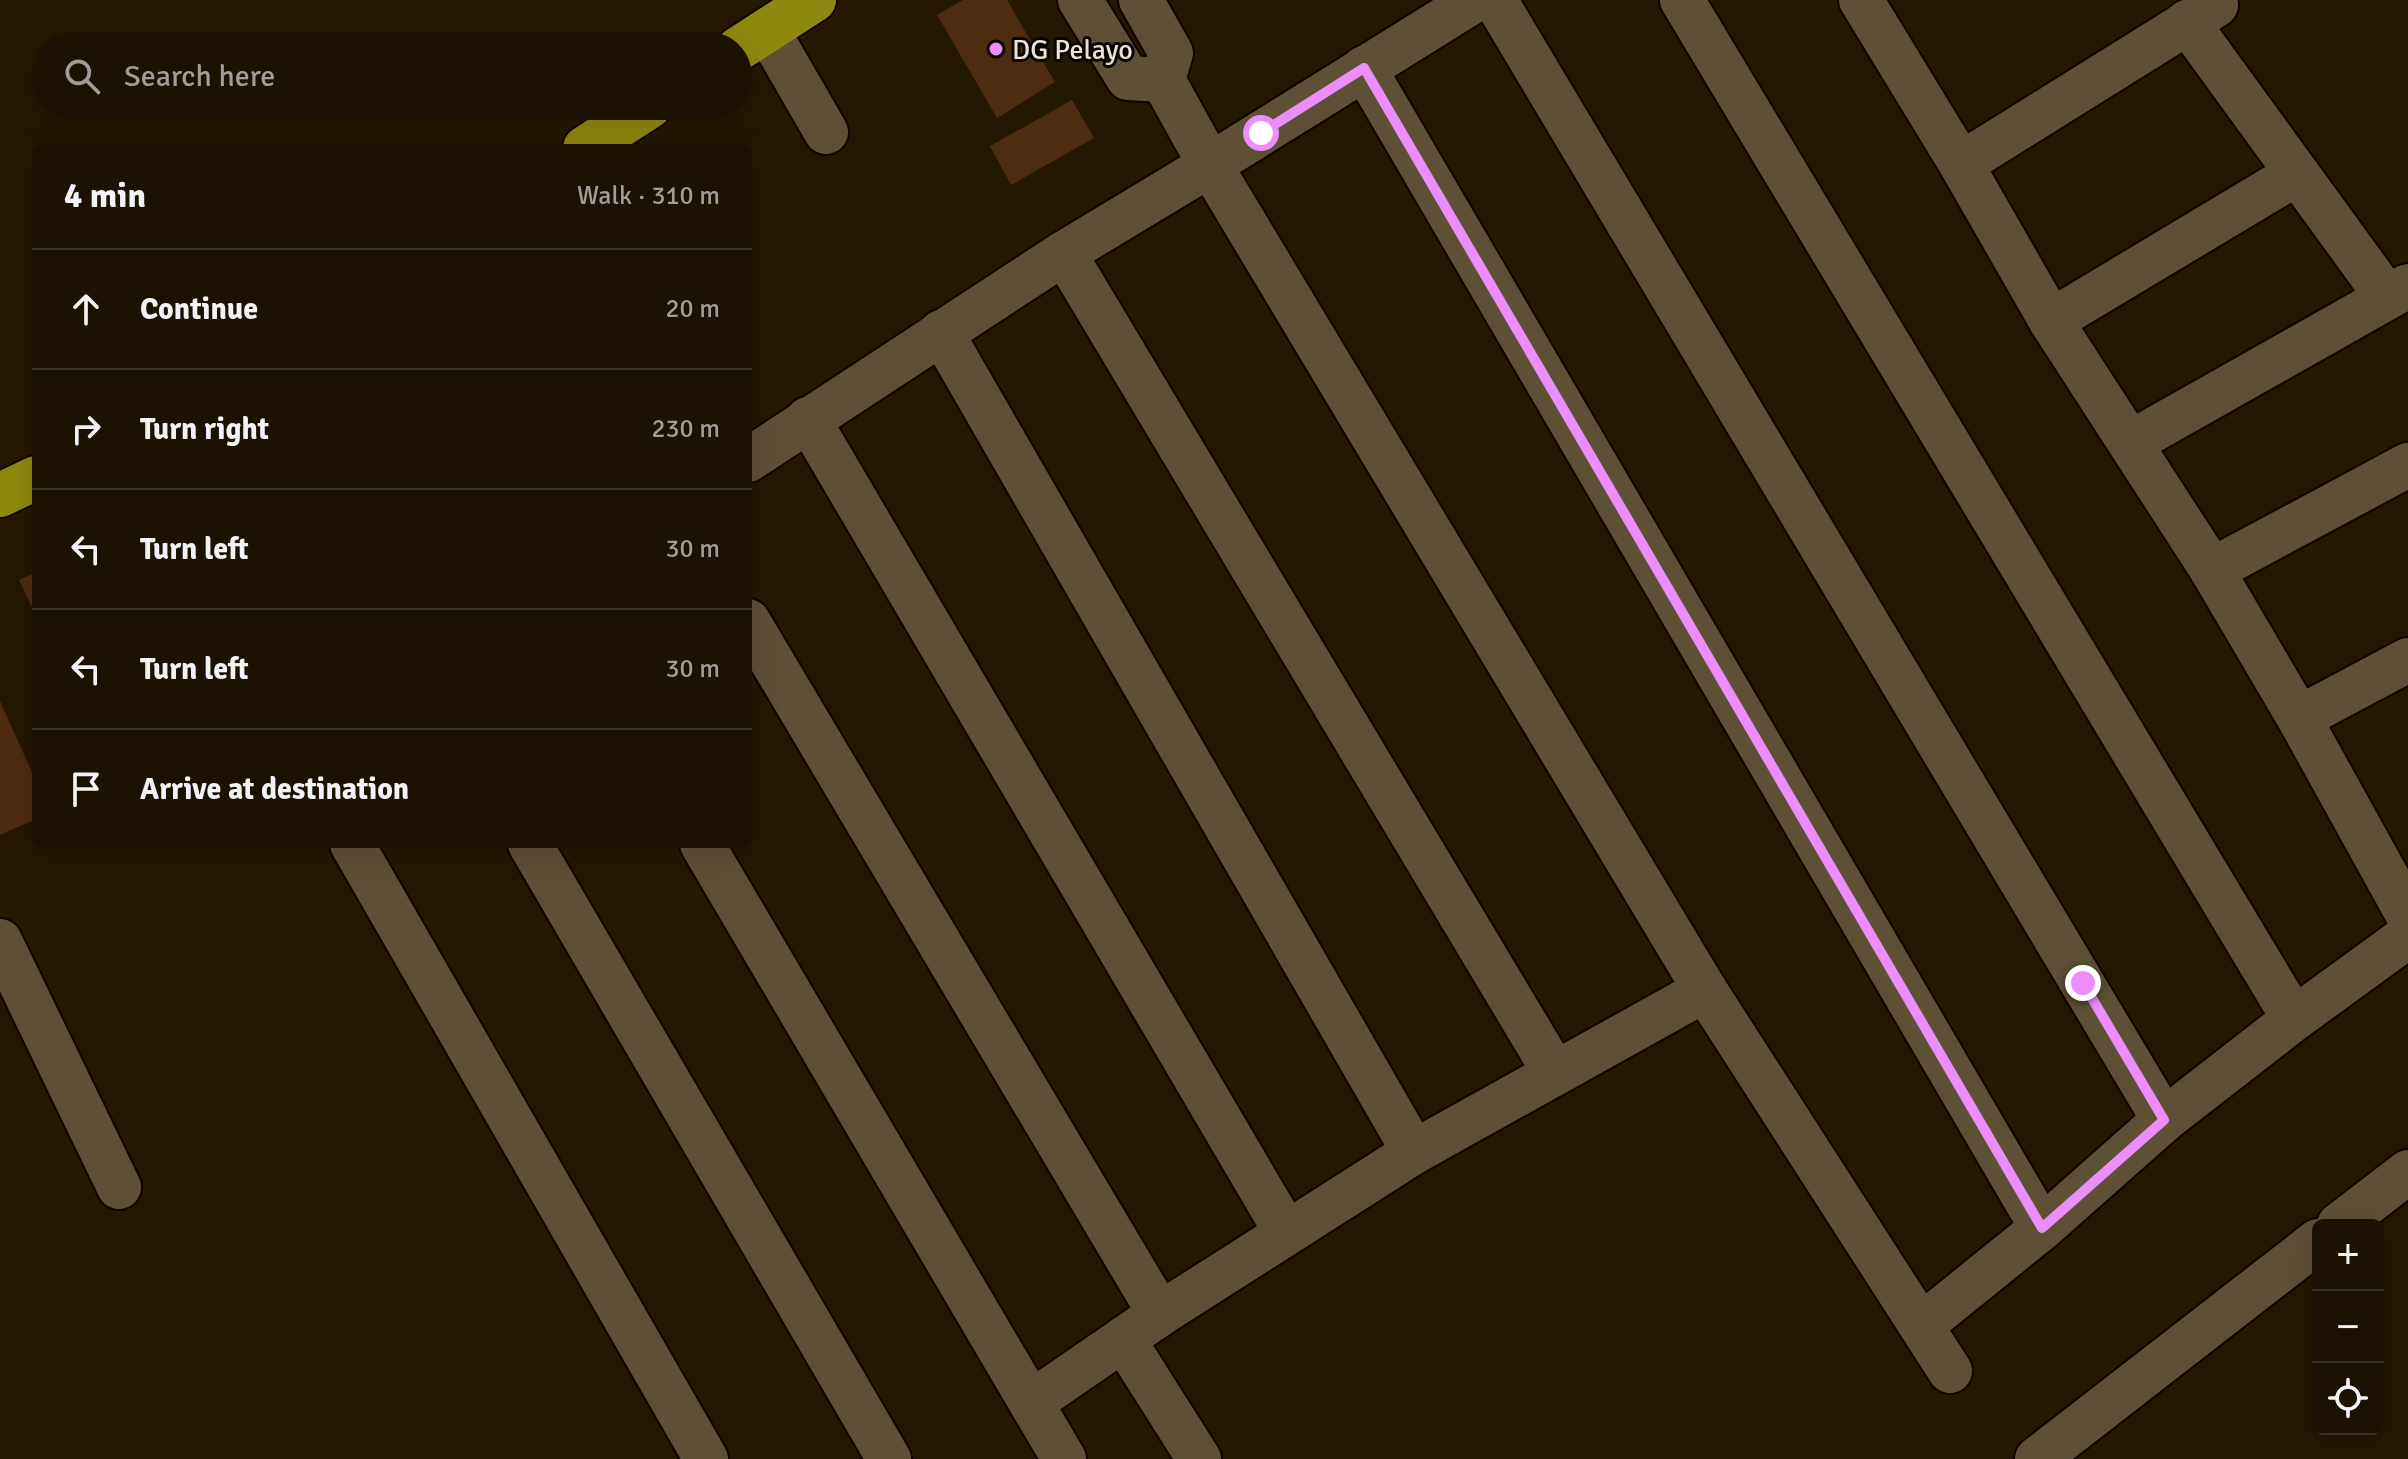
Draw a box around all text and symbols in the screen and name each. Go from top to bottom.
search box [32,32,752,120]
place label: DG Pelayo [1012,33,1133,67]
marker: DG Pelayo [987,40,1005,58]
icon: search [60,54,104,98]
text: Search here [124,58,275,95]
route start [1243,115,1279,151]
text: 4 min [64,175,146,217]
text: Walk · 310 m [577,180,720,212]
icon: ahead [64,287,108,331]
text: Continue [140,291,258,328]
text: 20 m [665,293,720,325]
icon: right [64,407,108,451]
text: Turn right [140,411,269,448]
text: 230 m [651,413,720,445]
icon: left [64,527,108,571]
text: Turn left [140,531,249,568]
text: 30 m [665,533,720,565]
icon: left [64,647,108,691]
text: Turn left [140,651,249,688]
text: 30 m [665,653,720,685]
icon: arrive [64,767,108,811]
text: Arrive at destination [140,771,409,808]
route end [2065,965,2101,1001]
map controls [2312,1219,2384,1435]
button: + [2312,1219,2384,1291]
button: − [2312,1291,2384,1363]
button: locate [2312,1363,2384,1435]

